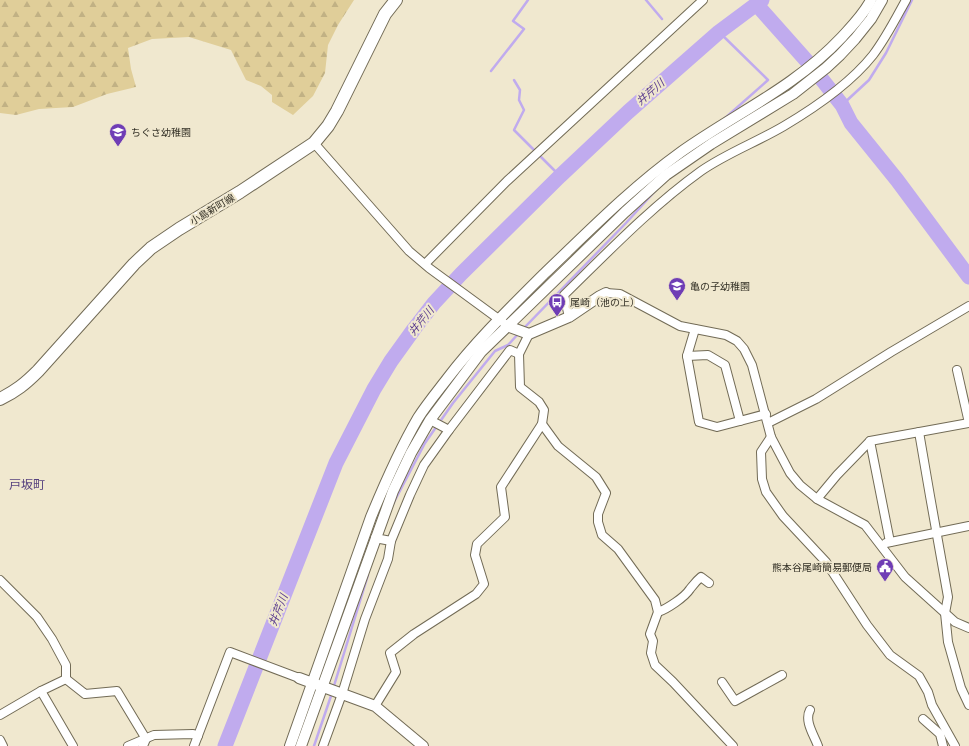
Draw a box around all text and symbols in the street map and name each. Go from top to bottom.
water label: 井芹川 [634,76,667,107]
school or university icon: ちぐさ幼稚園 [108,122,128,147]
place label: ちぐさ幼稚園 [131,127,191,138]
street label: 小島新町線 [188,192,237,227]
school or university icon: 亀の子幼稚園 [667,276,687,301]
place label: 亀の子幼稚園 [690,281,750,292]
bus stop icon: 尾崎（池の上） [547,292,567,317]
place label: 尾崎（池の上） [570,297,640,308]
water label: 井芹川 [406,304,437,338]
district label: 戸坂町 [9,478,45,492]
public building icon: 熊本谷尾崎簡易郵便局 [875,557,895,582]
place label: 熊本谷尾崎簡易郵便局 [772,562,872,573]
water label: 井芹川 [266,592,290,628]

